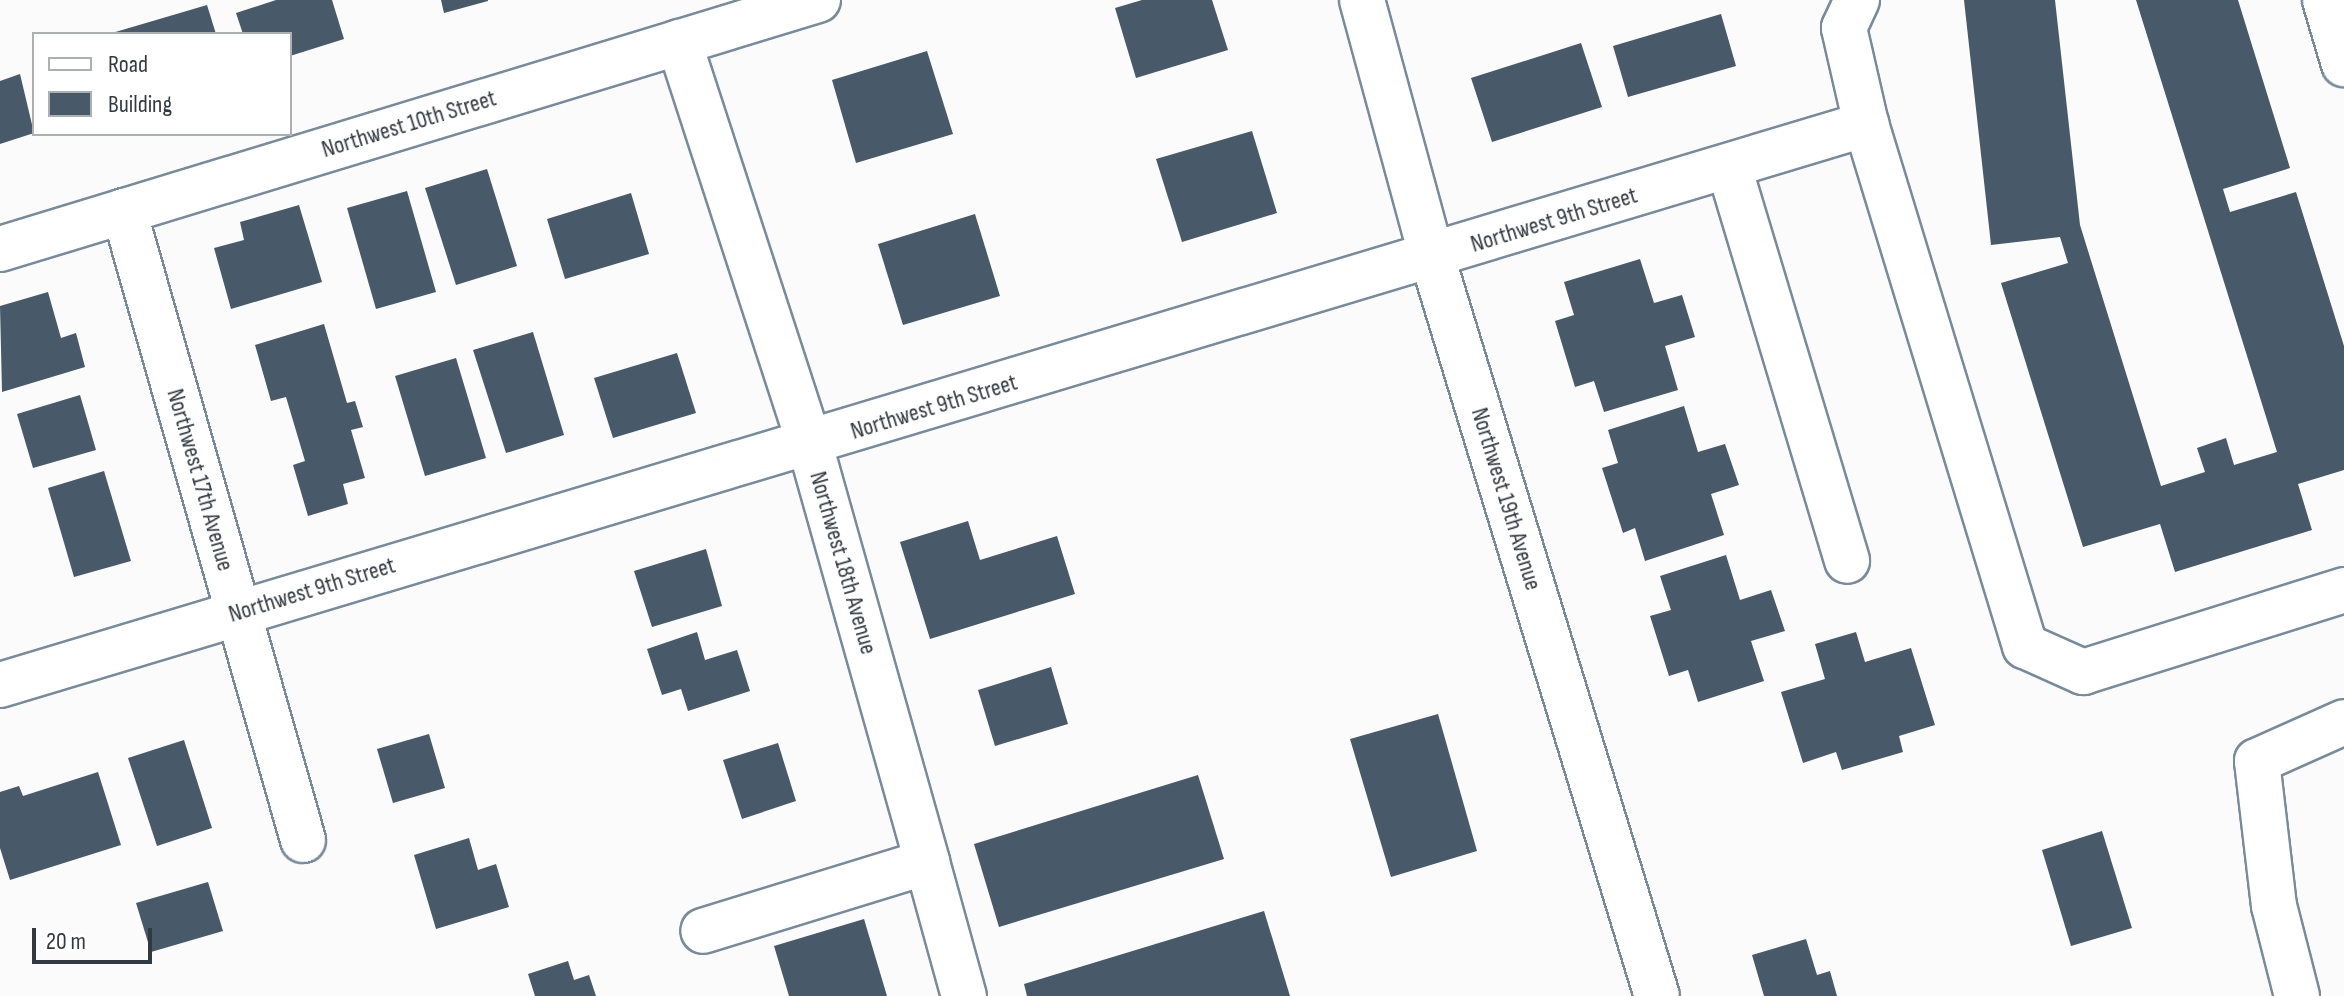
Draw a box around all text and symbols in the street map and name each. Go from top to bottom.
legend [32,32,292,136]
text: Road [108,50,148,79]
street label: Northwest 10th Street [318,84,500,164]
text: Building [108,90,172,119]
street label: Northwest 9th Street [1467,181,1641,259]
street label: Northwest 9th Street [847,368,1021,446]
street label: Northwest 17th Avenue [160,386,240,574]
street label: Northwest 19th Avenue [1465,404,1547,594]
street label: Northwest 18th Avenue [803,468,883,658]
street label: Northwest 9th Street [225,551,399,629]
scale bar [36,912,156,962]
text: 20 m [46,927,86,956]

